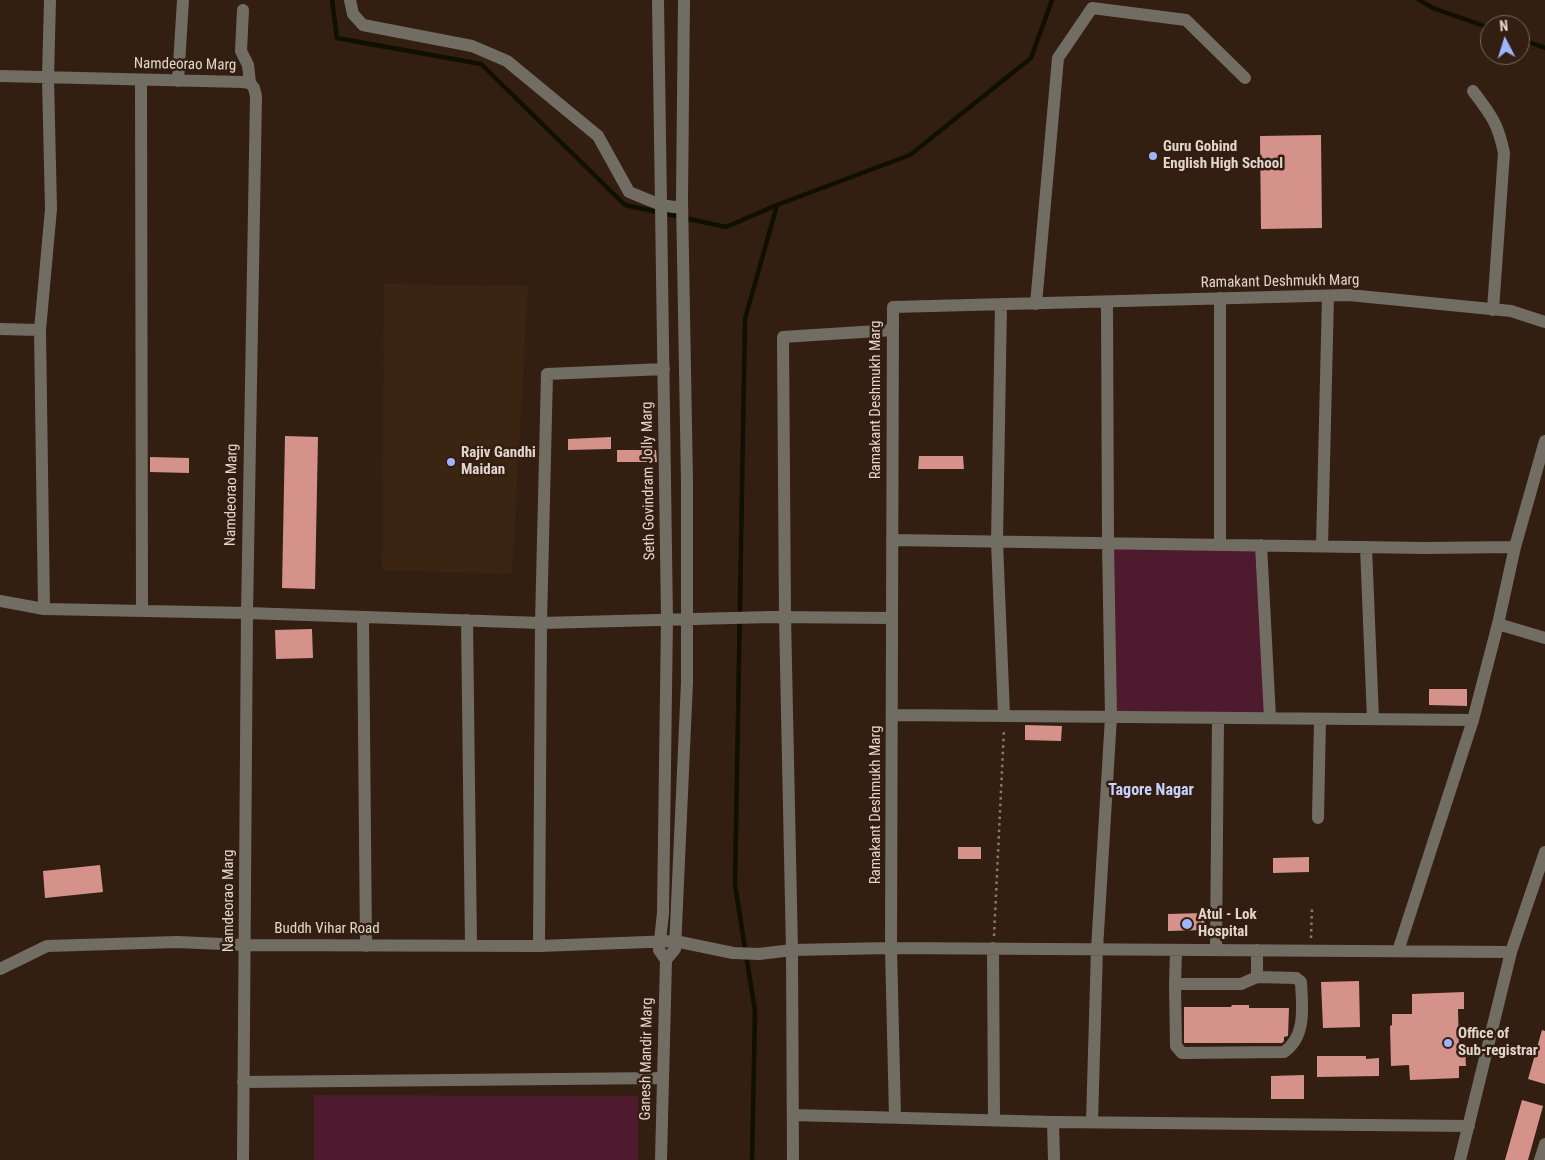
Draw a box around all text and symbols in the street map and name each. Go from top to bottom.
north arrow [1480,15,1530,65]
text: N [1499,18,1509,34]
street label: Namdeorao Marg [134,55,236,75]
place label: Guru Gobind English High School [1163,138,1283,173]
marker: Guru Gobind English High School [1147,150,1159,162]
street label: Ramakant Deshmukh Marg [1200,272,1360,292]
street label: Ramakant Deshmukh Marg [867,321,885,479]
street label: Seth Govindram Jolly Marg [639,402,659,560]
street label: Namdeorao Marg [222,444,242,546]
place label: Rajiv Gandhi Maidan [461,444,536,479]
marker: Rajiv Gandhi Maidan [445,456,457,468]
street label: Ramakant Deshmukh Marg [867,726,885,884]
district label: Tagore Nagar [1108,781,1194,801]
street label: Namdeorao Marg [220,850,238,952]
place label: Atul - Lok Hospital [1198,906,1257,941]
marker: Atul - Lok Hospital [1180,917,1194,931]
street label: Buddh Vihar Road [274,920,380,938]
street label: Ganesh Mandir Marg [637,997,657,1121]
place label: Office of Sub-registrar [1458,1025,1538,1060]
marker: Office of Sub-registrar [1442,1037,1454,1049]

